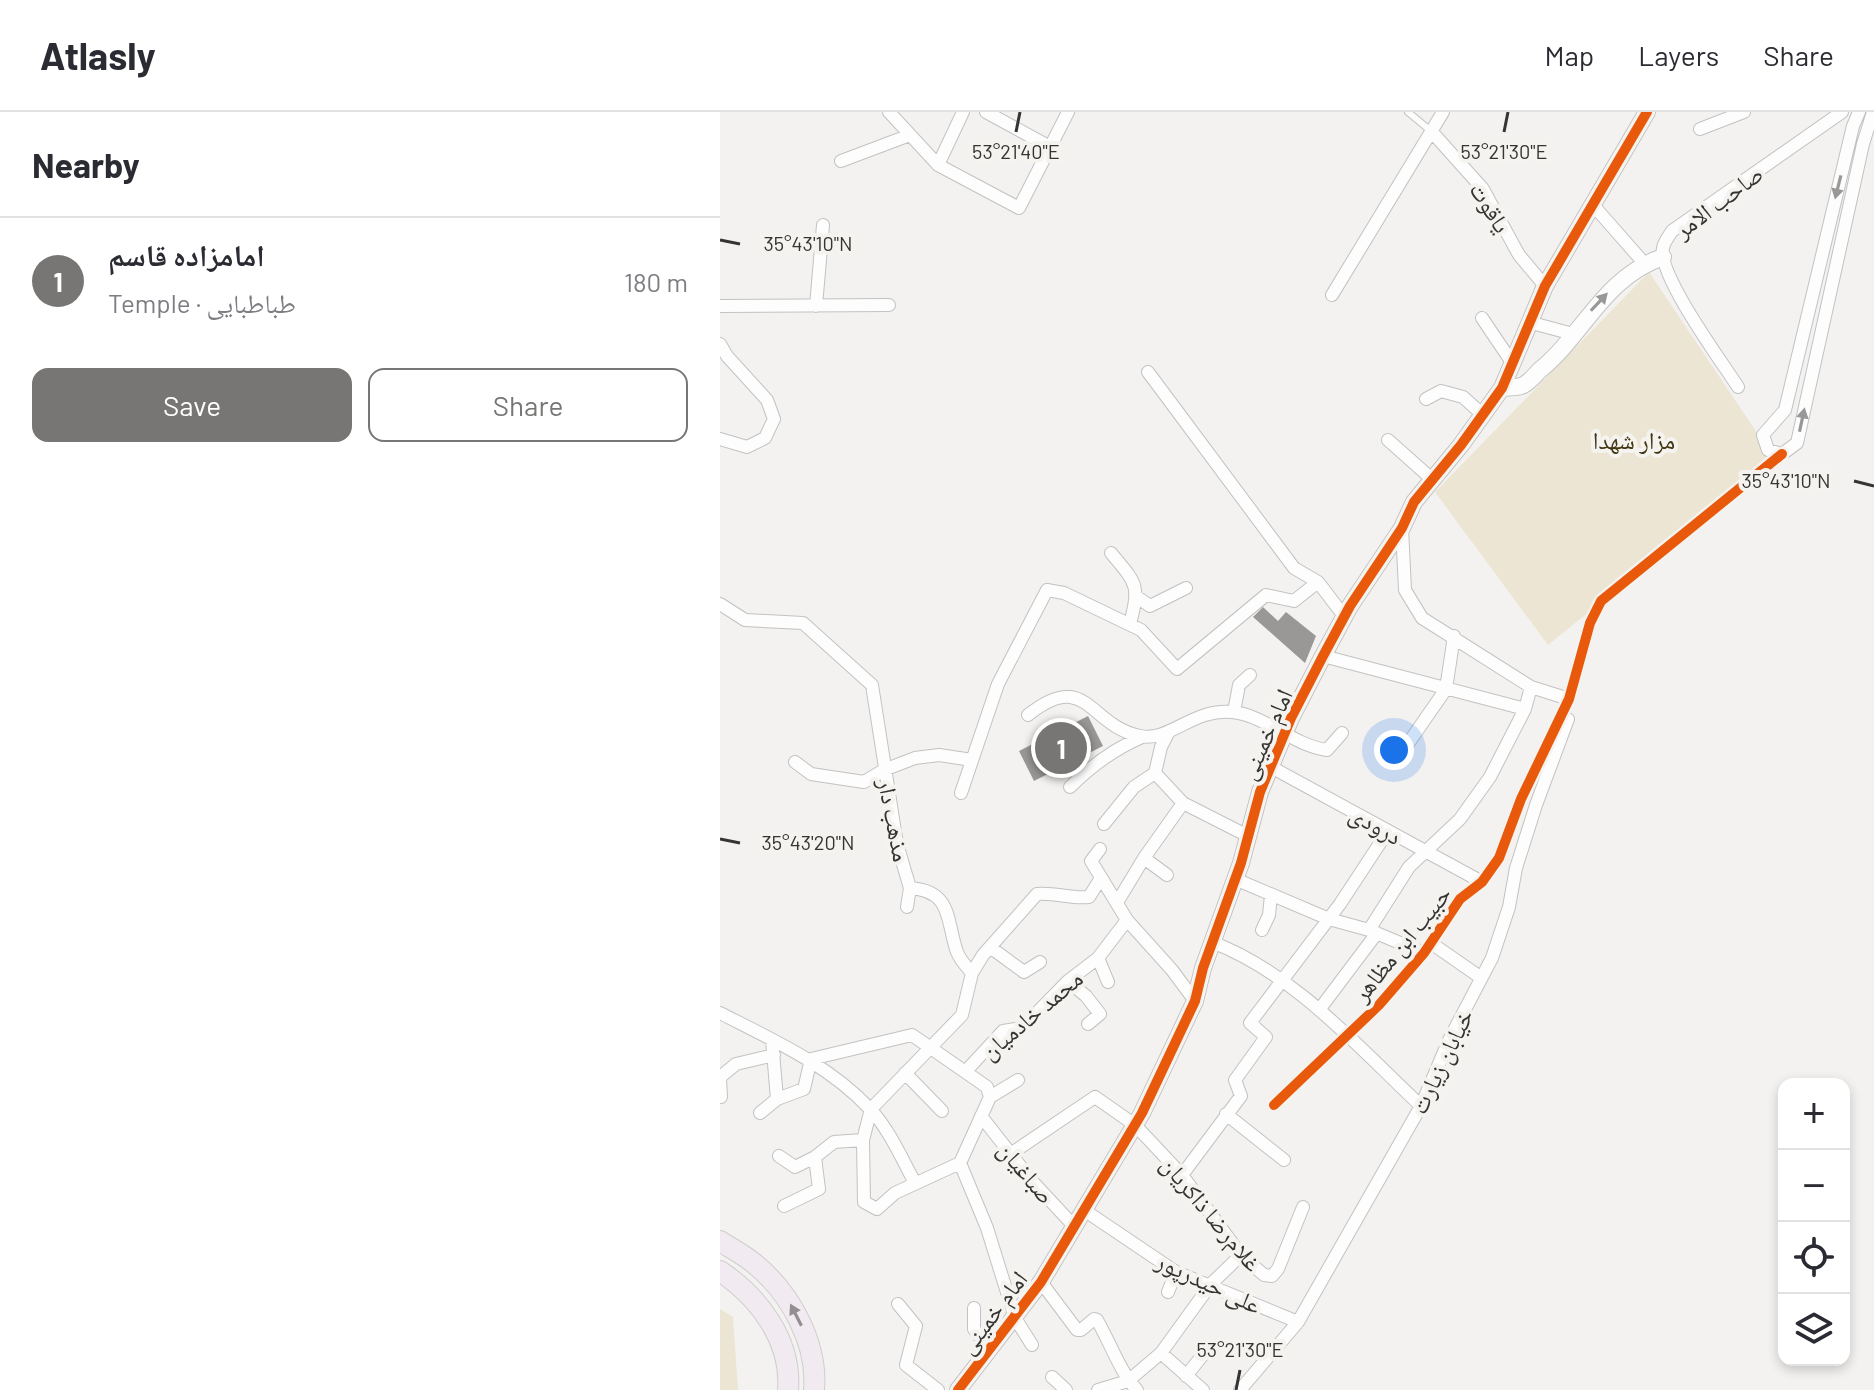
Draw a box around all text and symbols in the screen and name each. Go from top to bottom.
text: Atlasly [40,32,156,78]
text: Map [1544,38,1594,72]
text: Layers [1638,38,1719,72]
text: Share [1763,38,1834,72]
text: 53°21'40"E [972,139,1060,163]
text: 53°21'30"E [1460,139,1548,163]
text: Nearby [32,144,140,185]
street label: صاحب الامر [1667,158,1768,245]
one-way arrow [1832,175,1844,200]
street label: یاقوت [1464,176,1518,238]
text: 35°43'10"N [763,231,853,255]
text: امامزاده قاسم [108,236,265,272]
text: 1 [53,266,63,297]
text: 180 m [624,266,688,297]
text: Temple · طباطبایی [108,287,296,318]
one-way arrow [1589,293,1607,312]
button: Save [32,368,352,442]
button: Share [368,368,688,442]
one-way arrow [1796,407,1809,432]
park label: مزار شهدا [1593,425,1675,454]
text: 35°43'10"N [1741,468,1831,492]
street label: امام خمینی [1232,684,1301,785]
pin: 1 [1035,718,1087,778]
your location [1374,730,1414,770]
street label: مذهب دار [872,775,917,864]
street label: درودی [1344,798,1407,851]
text: 35°43'20"N [762,830,854,854]
street label: حبیب ابن مظاهر [1345,879,1457,1008]
street label: محمد خادمیان [974,963,1088,1066]
street label: خیابان زیارت [1403,1004,1480,1119]
map controls [1778,1078,1850,1366]
button: + [1778,1078,1850,1150]
street label: صباغیان [992,1135,1062,1210]
street label: غلام‌رضا ذاکریان [1153,1150,1268,1278]
button: − [1778,1150,1850,1222]
button: locate [1778,1222,1850,1294]
street label: علی حیدرپور [1150,1245,1266,1320]
street label: امام خمینی [951,1265,1035,1361]
button: layers [1778,1294,1850,1366]
one-way arrow [789,1304,803,1327]
text: 53°21'30"E [1196,1337,1284,1361]

